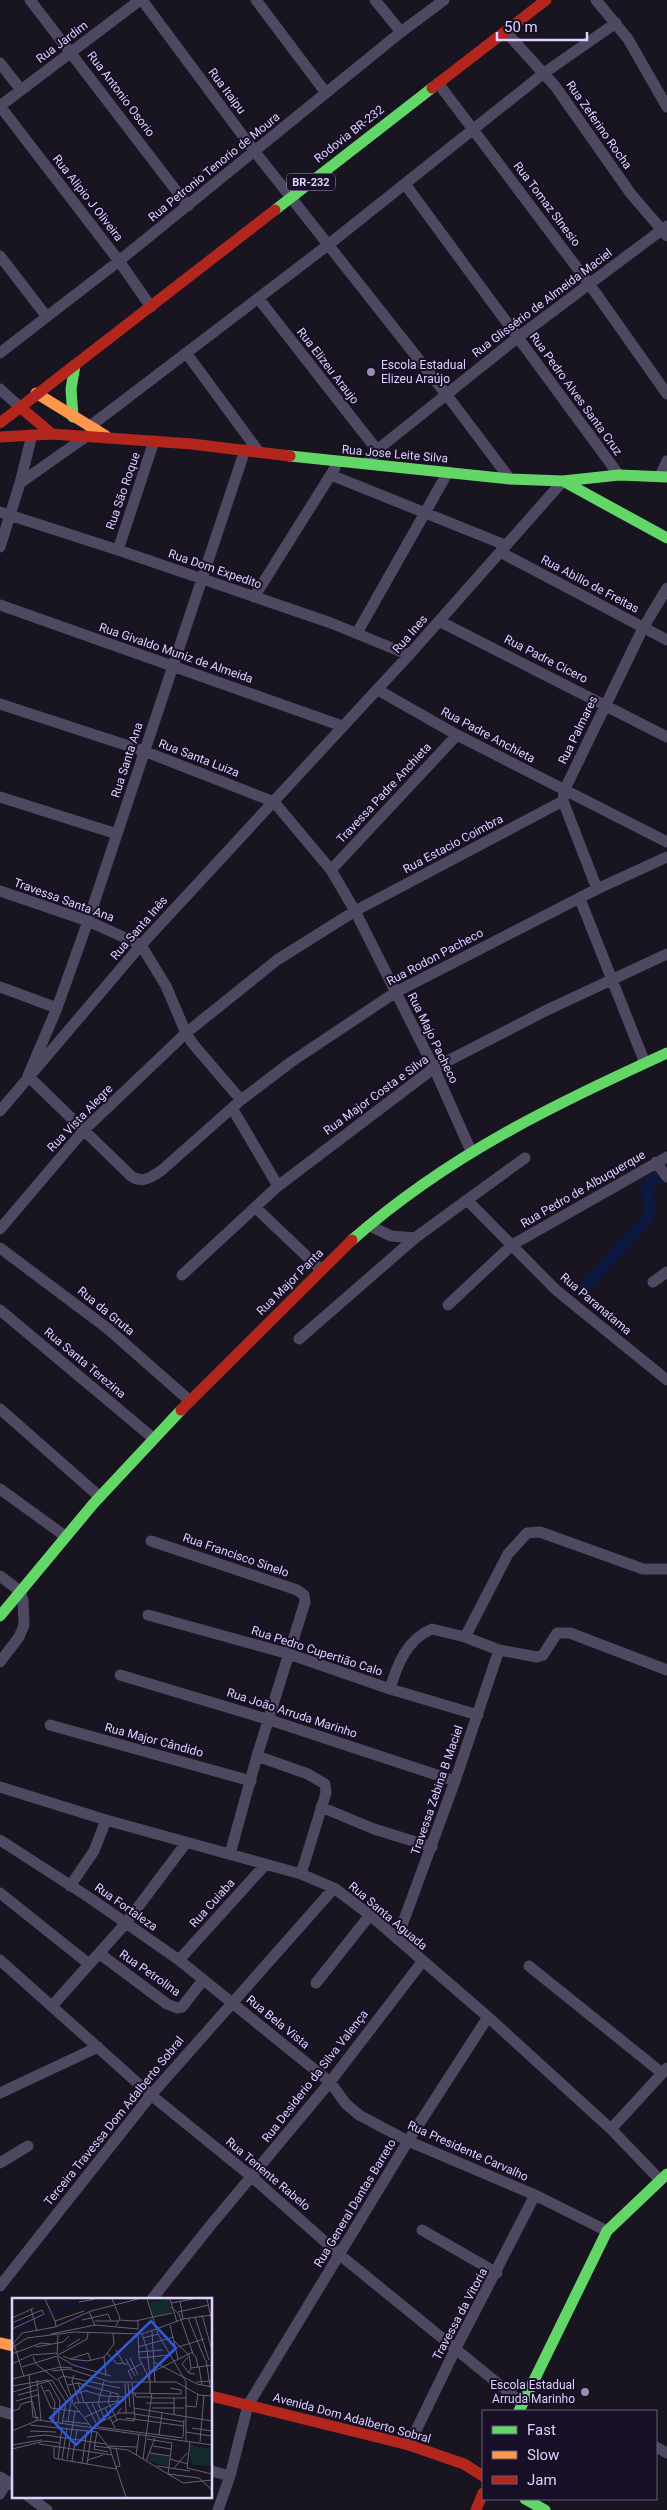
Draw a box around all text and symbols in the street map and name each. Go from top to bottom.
scale bar [497,10,587,42]
street label: Rua Jardim [33,18,91,66]
text: 50 m [504,18,538,36]
street label: Rua Antonio Osorio [84,49,158,140]
street label: Rua Itaipu [205,65,249,117]
street label: Rua Zeferino Rocha [563,78,635,172]
street label: Rodovia BR-232 [311,102,387,166]
street label: Rua Petronio Tenorio de Moura [146,110,282,224]
street label: Rua Alipio J Oliveira [50,152,126,244]
street label: Rua Tomaz SInesio [511,159,583,249]
road number: BR-232 [287,173,335,190]
street label: Rua Glissério de Almeida Maciel [469,246,615,360]
street label: Rua Elizeu Araujo [294,325,362,407]
street label: Rua Pedro Alves Santa Cruz [527,330,625,458]
place label: Escola Estadual Elizeu Araújo [381,358,466,386]
marker: Escola Estadual Elizeu Araújo [365,366,377,378]
street label: Rua Jose Leite Silva [341,442,449,466]
street label: Rua São Roque [103,450,143,532]
street label: Rua Dom Expedito [166,546,264,592]
street label: Rua Abilio de Freitas [539,552,641,616]
street label: Rua Ines [390,612,430,656]
street label: Rua Givaldo Muniz de Almeida [97,620,255,686]
street label: Rua Padre Cicero [502,632,590,686]
street label: Rua Palmares [555,694,601,766]
street label: Rua Padre Anchieta [438,704,538,766]
street label: Rua Santa Ana [108,721,146,799]
street label: Rua Santa Luiza [157,736,241,780]
street label: Travessa Padre Anchieta [334,740,434,846]
street label: Rua Estacio Coimbra [401,812,505,876]
street label: Travessa Santa Ana [12,875,116,925]
street label: Rua Santa Inês [108,893,170,963]
street label: Rua Rodon Pacheco [384,926,486,988]
street label: Rua Majo Pacheco [405,990,461,1086]
street label: Rua Major Costa e Silva [321,1052,431,1138]
street label: Rua Vista Alegre [44,1082,116,1154]
street label: Rua Pedro de Albuquerque [518,1148,648,1230]
street label: Rua Major Panta [254,1246,326,1318]
street label: Rua Paranatama [558,1270,634,1338]
street label: Rua da Gruta [75,1284,137,1338]
street label: Rua Santa Terezina [41,1325,129,1401]
street label: Rua Francisco Sinelo [181,1530,291,1580]
street label: Rua Pedro Cupertião Calo [250,1623,384,1679]
street label: Rua João Arruda Marinho [225,1685,359,1741]
street label: Rua Major Cândido [103,1720,205,1760]
street label: Travessa Zebina B Maciel [408,1723,466,1857]
street label: Rua Cuiaba [187,1876,237,1930]
street label: Rua Santa Aguada [346,1879,430,1953]
street label: Rua Fortaleza [92,1880,160,1934]
street label: Rua Petrolina [117,1947,183,1999]
street label: Rua Bela Vista [244,1992,312,2052]
street label: Rua Desiderio da Silva Valença [259,2007,371,2145]
street label: Terceira Travessa Dom Adalberto Sobral [41,2033,187,2209]
street label: Rua Presidente Carvalho [405,2118,531,2184]
street label: Rua Tenente Rabelo [223,2135,313,2213]
street label: Rua General Dantas Barreto [311,2136,399,2270]
street label: Travessa da Vitoria [430,2266,490,2362]
inset map [12,2298,212,2498]
place label: Escola Estadual Arruda Marinho [490,2378,575,2406]
marker: Escola Estadual Arruda Marinho [579,2386,591,2398]
street label: Avenida Dom Adalberto Sobral [272,2390,432,2446]
legend [482,2410,657,2500]
text: Fast [527,2421,556,2439]
text: Slow [527,2446,559,2464]
text: Jam [527,2471,557,2489]

